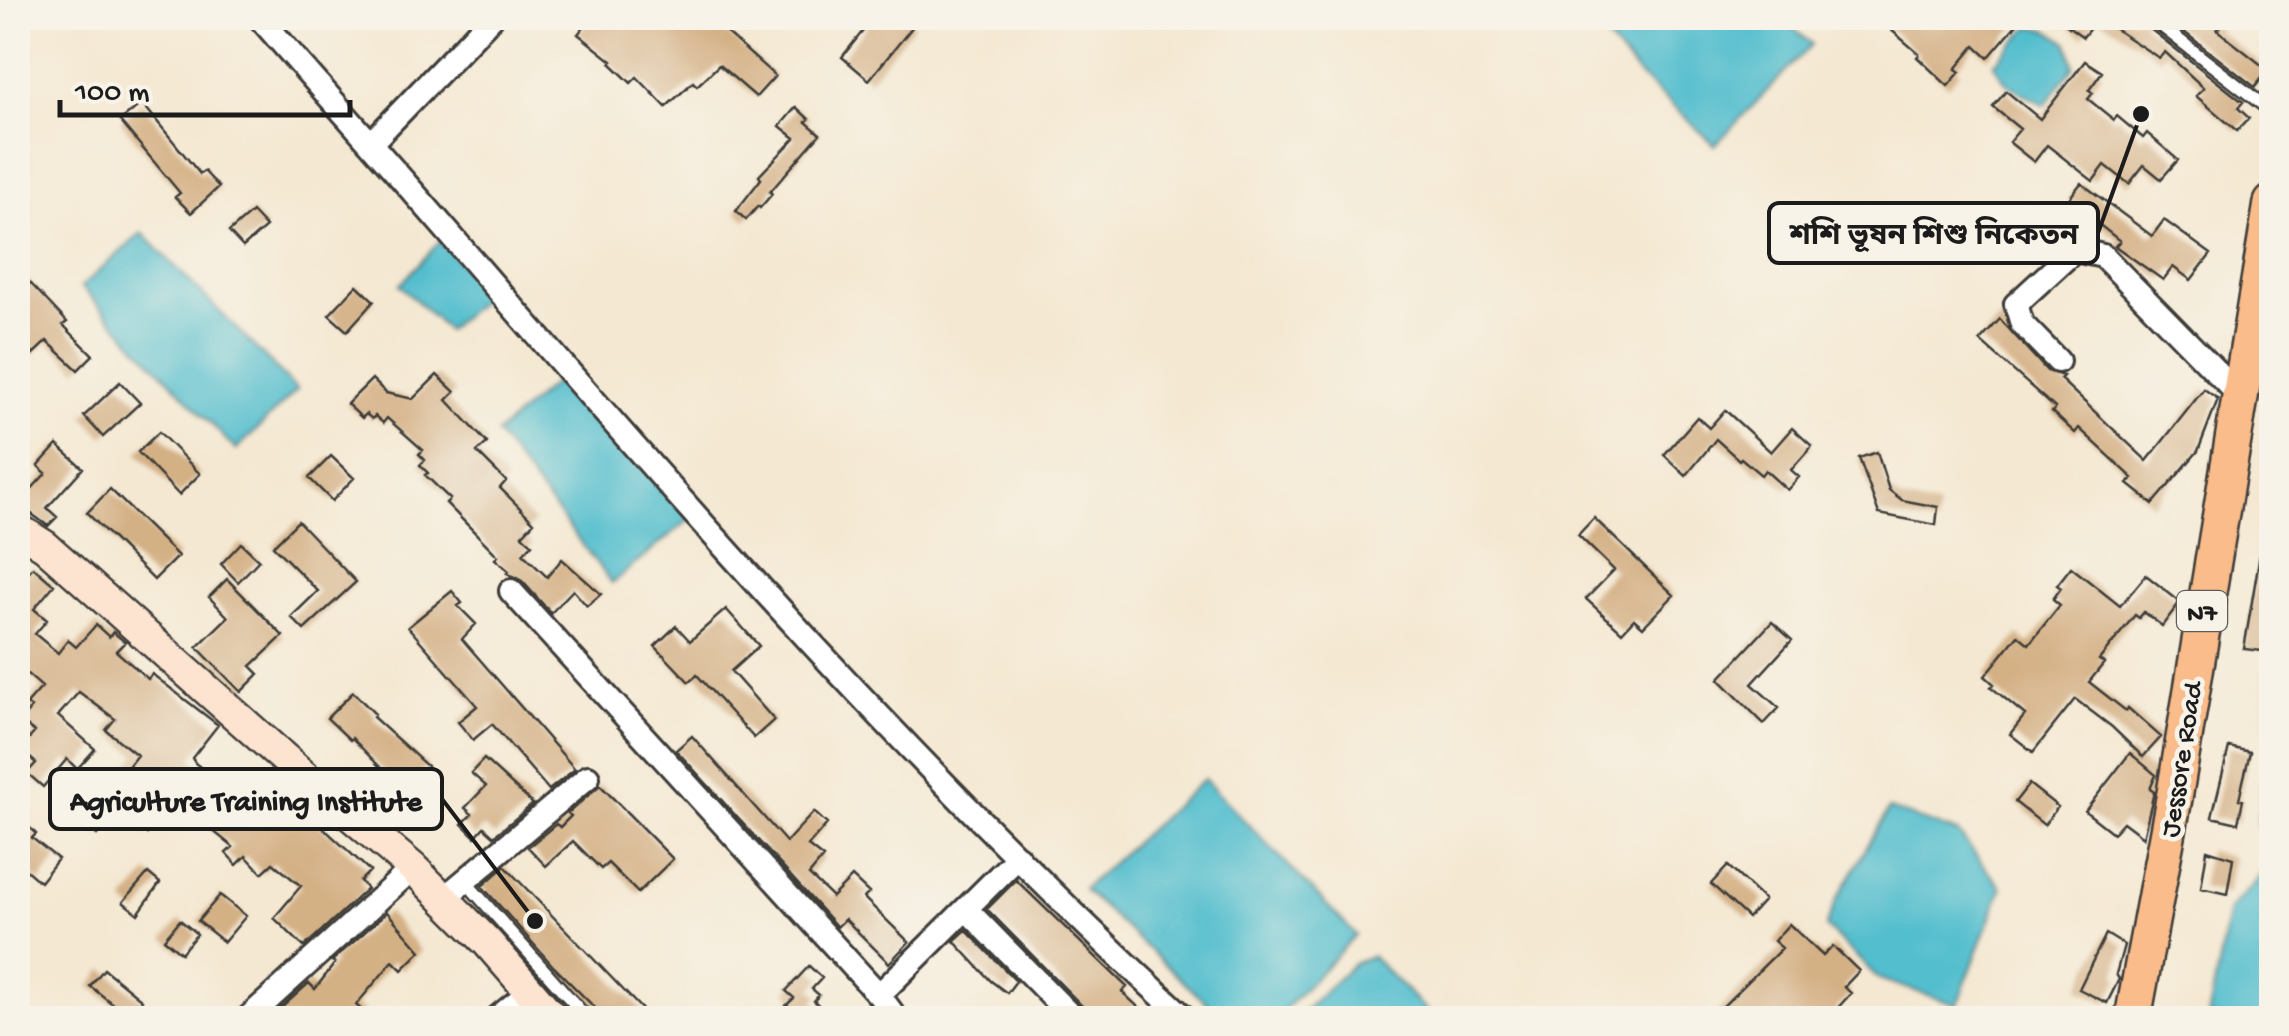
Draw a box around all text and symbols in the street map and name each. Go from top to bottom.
scale bar [60,55,350,117]
text: 100 m [74,77,150,112]
callout: শশি ভূষন শিশু নিকেতন [1769,203,2098,263]
text: শশি ভূষন শিশু নিকেতন [1789,216,2079,256]
road number: N7 [2177,591,2227,631]
street label: Jessore Road [2155,677,2212,840]
callout: Agriculture Training Institute [50,769,442,829]
text: Agriculture Training Institute [69,787,424,822]

